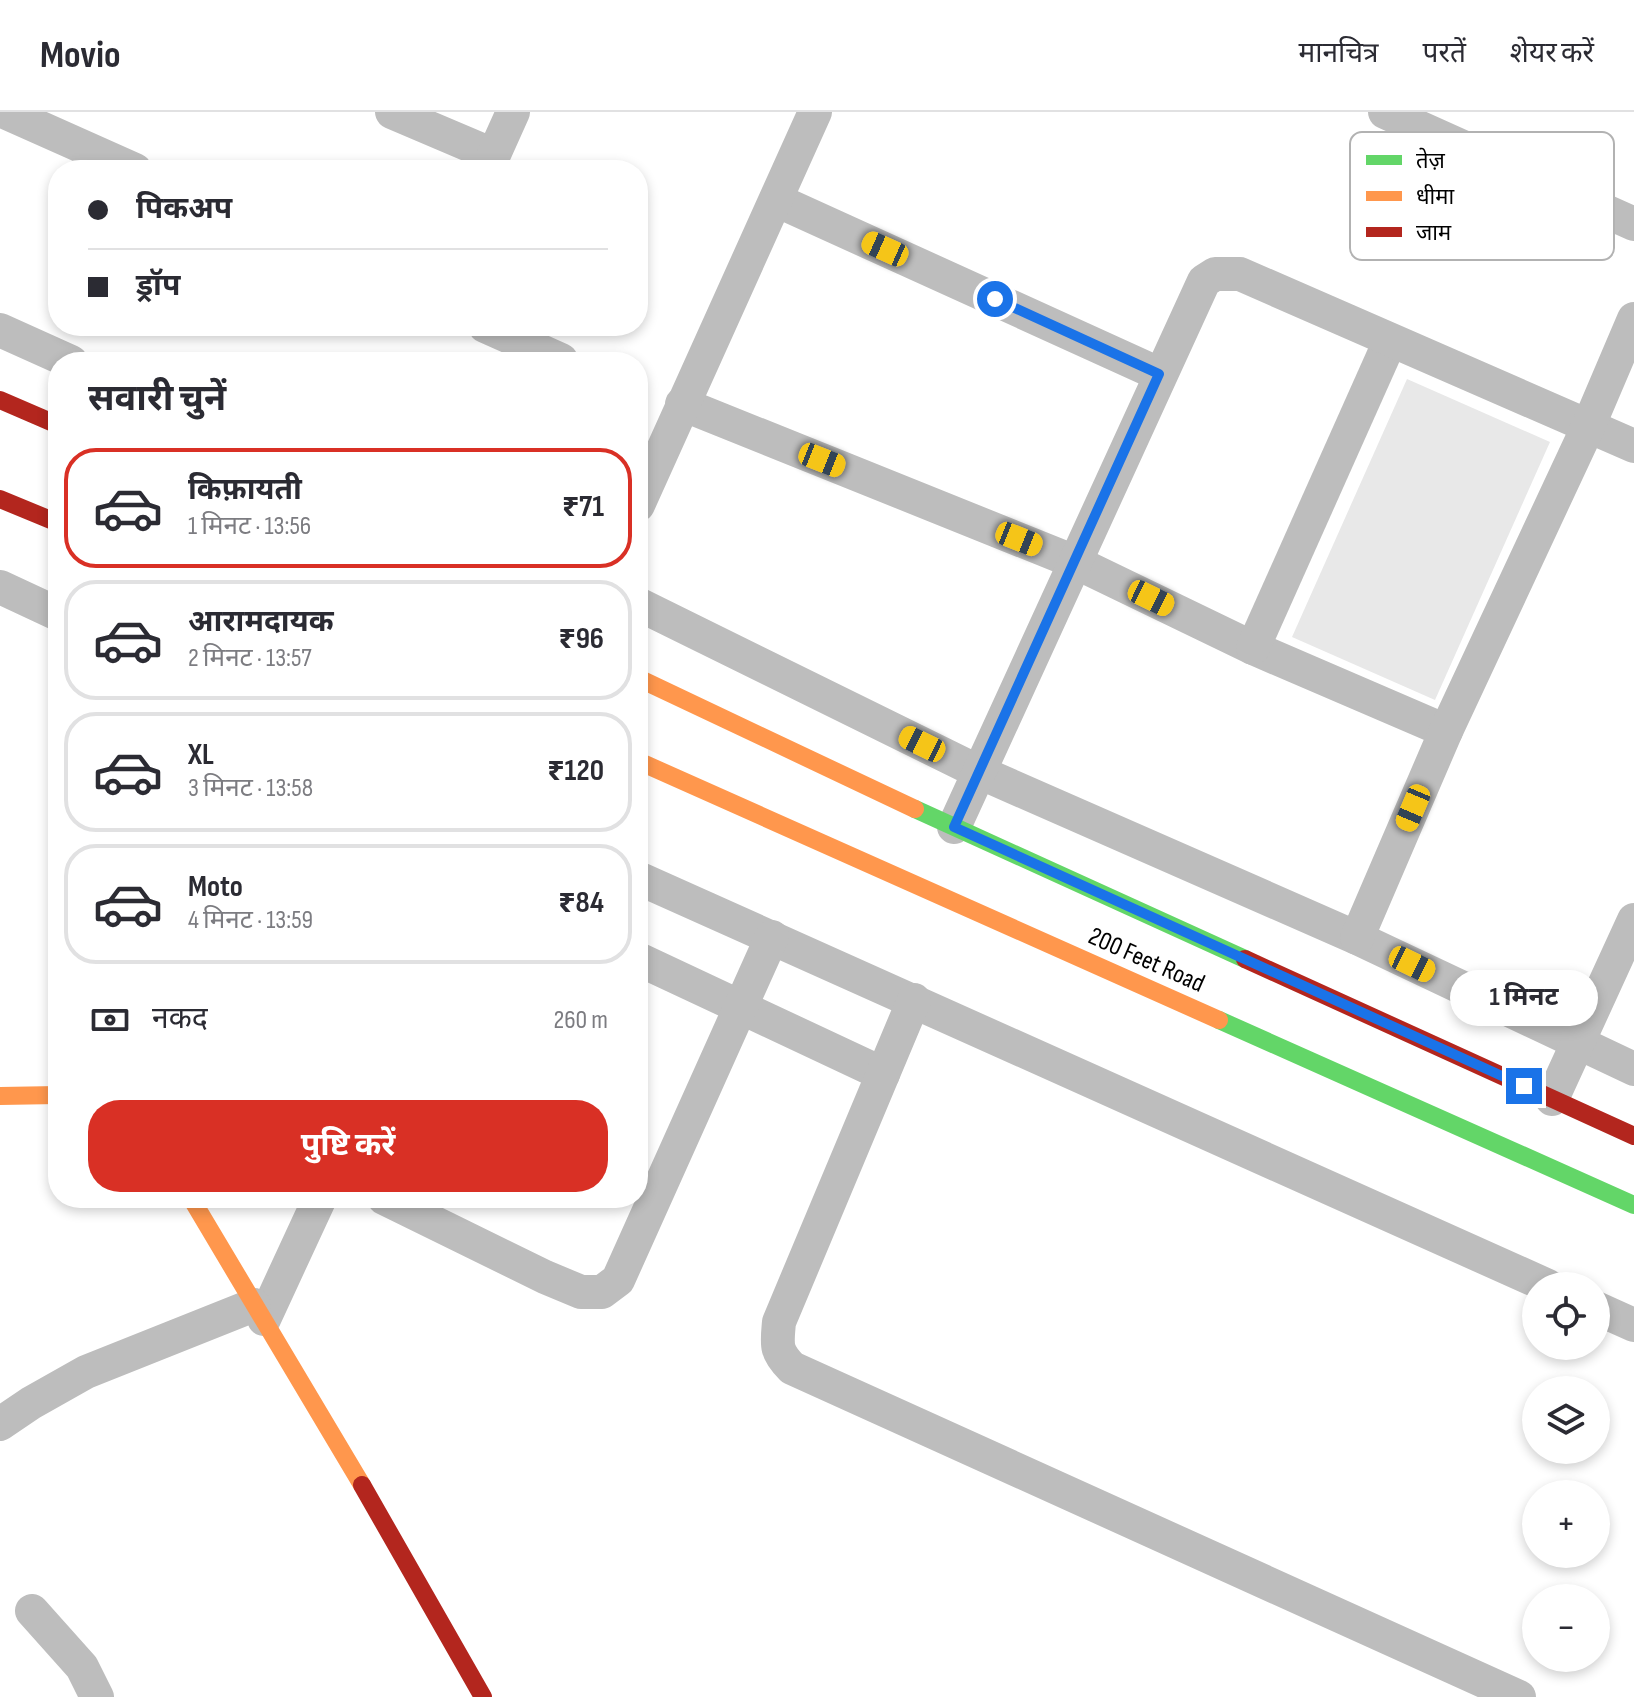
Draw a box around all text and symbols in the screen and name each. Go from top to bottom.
text: Movio [40,33,120,78]
text: मानचित्र [1299,37,1379,70]
text: परतें [1423,37,1466,70]
text: शेयर करें [1510,37,1594,70]
legend [1350,132,1614,260]
text: तेज़ [1416,147,1446,175]
text: धीमा [1416,184,1454,211]
text: पिकअप [136,191,232,227]
text: जाम [1416,220,1452,247]
car [858,228,912,270]
text: ड्रॉप [136,268,180,304]
route start [977,281,1013,317]
text: सवारी चुनें [88,378,226,421]
car [795,440,849,480]
icon: car [92,472,164,544]
text: किफ़ायती [188,472,302,508]
text: ₹71 [562,489,604,525]
text: 1 मिनट · 13:56 [188,511,311,542]
car [992,519,1046,559]
car [1124,577,1178,619]
icon: car [92,604,164,676]
text: आरामदायक [188,604,334,640]
text: ₹96 [558,621,604,657]
text: 2 मिनट · 13:57 [188,643,312,674]
car [895,723,949,765]
icon: car [92,736,164,808]
text: XL [188,737,214,773]
text: ₹120 [547,753,604,789]
text: 3 मिनट · 13:58 [188,773,313,804]
car [1393,781,1433,835]
icon: car [92,868,164,940]
text: Moto [188,869,243,905]
text: ₹84 [558,885,604,921]
text: 4 मिनट · 13:59 [188,905,313,936]
street label: 200 Feet Road [1084,921,1209,1000]
car [1385,943,1439,985]
callout: 1 मिनट [1450,970,1598,1026]
text: 1 मिनट [1490,982,1558,1013]
icon: cash [88,998,132,1042]
text: नकद [152,1001,208,1037]
text: 260 m [553,1005,608,1036]
route end [1506,1068,1542,1104]
button: पुष्टि करें [88,1100,608,1192]
map controls [1522,1272,1610,1672]
button: locate [1522,1272,1610,1360]
button: layers [1522,1376,1610,1464]
button: + [1522,1480,1610,1568]
button: − [1522,1584,1610,1672]

